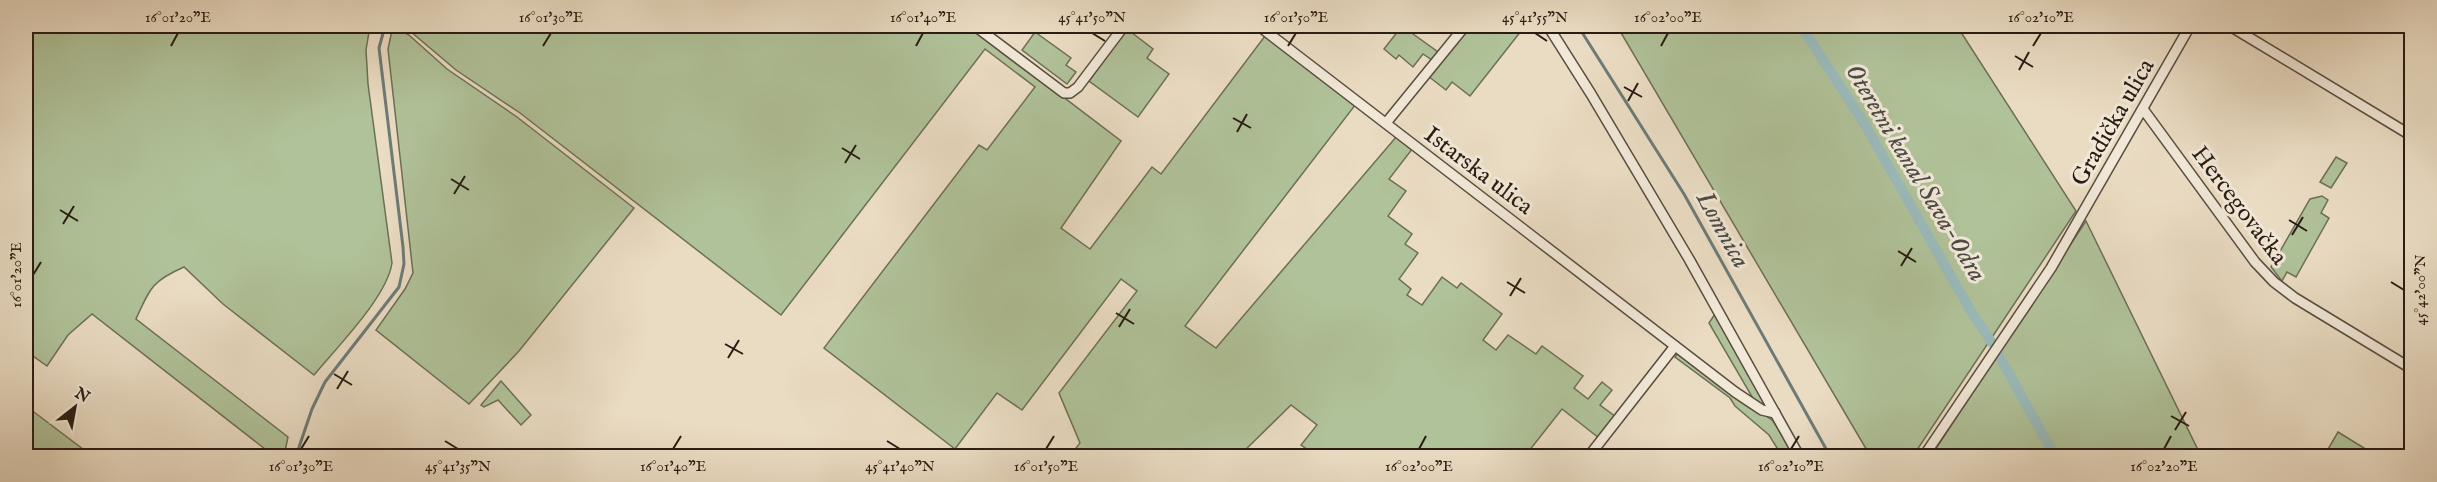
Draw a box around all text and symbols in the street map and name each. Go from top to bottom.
text: 16°01'20"E [145,8,211,27]
text: 16°01'30"E [519,8,583,27]
text: 16°01'40"E [890,8,956,27]
text: 45°41'50"N [1058,8,1126,27]
text: 16°01'50"E [1264,8,1328,27]
text: 45°41'55"N [1502,8,1568,27]
text: 16°02'00"E [1634,8,1702,27]
text: 16°02'10"E [2008,8,2074,27]
street label: Gradička ulica [2064,53,2163,192]
water label: Oteretni kanal Sava-Odra [1838,58,1994,288]
street label: Istarska ulica [1417,120,1539,223]
street label: Hercegovačka [2184,140,2294,272]
water label: Lomnica [1688,184,1757,274]
text: 16°01'20"E [7,242,26,308]
text: 45°42'00"N [2411,254,2430,326]
north arrow [45,377,105,437]
text: N [70,383,93,408]
text: 16°01'30"E [269,457,333,476]
text: 45°41'35"N [425,457,491,476]
text: 16°01'40"E [640,457,706,476]
text: 45°41'40"N [865,457,935,476]
text: 16°01'50"E [1014,457,1078,476]
text: 16°02'00"E [1385,457,1453,476]
text: 16°02'10"E [1758,457,1824,476]
text: 16°02'20"E [2130,457,2198,476]

